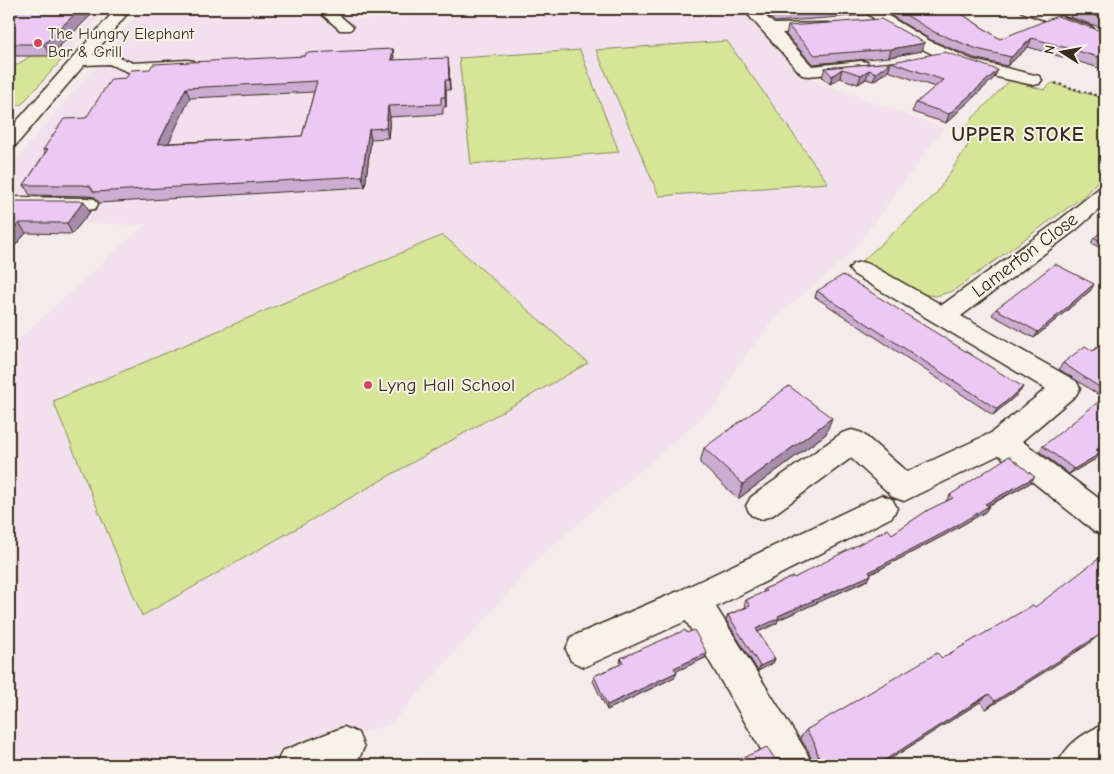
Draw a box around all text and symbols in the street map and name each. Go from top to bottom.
place label: The Hungry Elephant Bar & Grill [48,25,195,61]
north arrow [1036,28,1086,78]
marker: The Hungry Elephant Bar & Grill [32,37,44,49]
text: N [1041,44,1059,56]
district label: UPPER STOKE [951,123,1085,146]
street label: Lamerton Close [968,208,1082,302]
place label: Lyng Hall School [378,374,515,396]
marker: Lyng Hall School [362,379,374,391]

